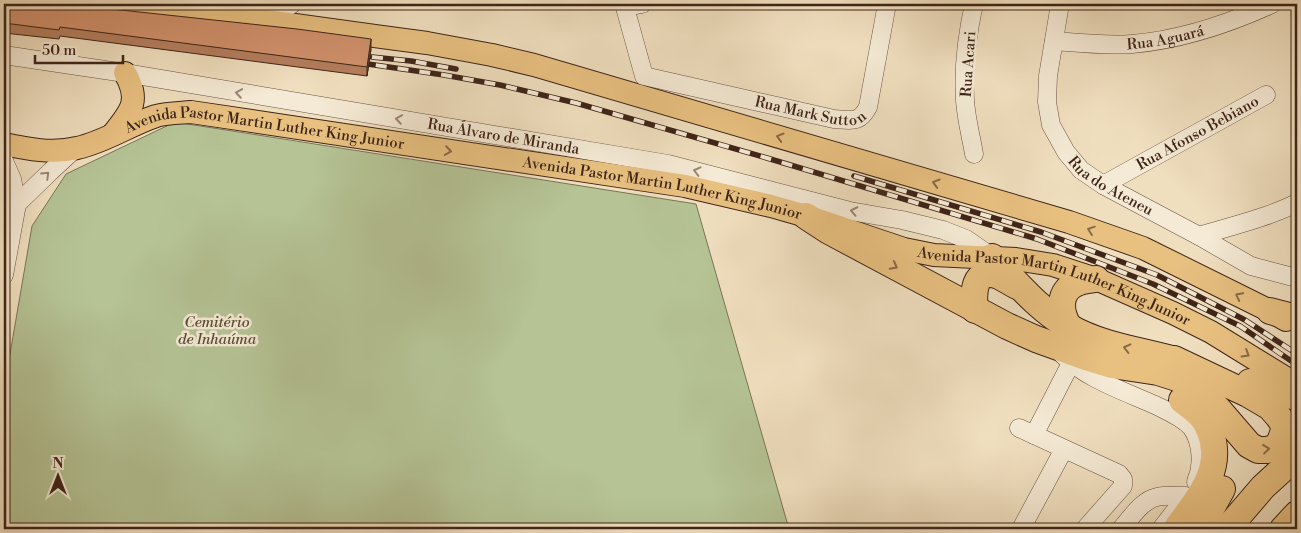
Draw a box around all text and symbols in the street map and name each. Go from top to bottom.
street label: Rua Aguará [1126,21,1207,54]
street label: Rua Acari [957,30,980,98]
scale bar [35,32,122,64]
text: 50 m [42,41,76,60]
one-way arrow [234,88,243,98]
street label: Rua Mark Sutton [753,92,870,130]
street label: Rua Afonso Bebiano [1133,92,1262,175]
street label: Avenida Pastor Martin Luther King Junior [121,103,406,154]
one-way arrow [395,115,403,125]
street label: Rua Álvaro de Miranda [426,115,581,159]
one-way arrow [775,132,784,143]
one-way arrow [444,145,452,155]
street label: Rua do Ateneu [1063,152,1157,220]
street label: Avenida Pastor Martin Luther King Junior [520,153,805,225]
one-way arrow [692,166,701,177]
one-way arrow [41,172,50,181]
one-way arrow [932,178,940,188]
one-way arrow [850,206,859,217]
one-way arrow [1087,225,1096,235]
street label: Avenida Pastor Martin Luther King Junior [915,243,1194,330]
one-way arrow [888,259,897,269]
one-way arrow [1236,292,1245,302]
park label: Cemitério de Inhaúma [178,313,257,349]
one-way arrow [1124,343,1132,353]
one-way arrow [1241,347,1250,357]
one-way arrow [1263,444,1271,455]
north arrow [32,450,82,500]
text: N [52,455,64,473]

